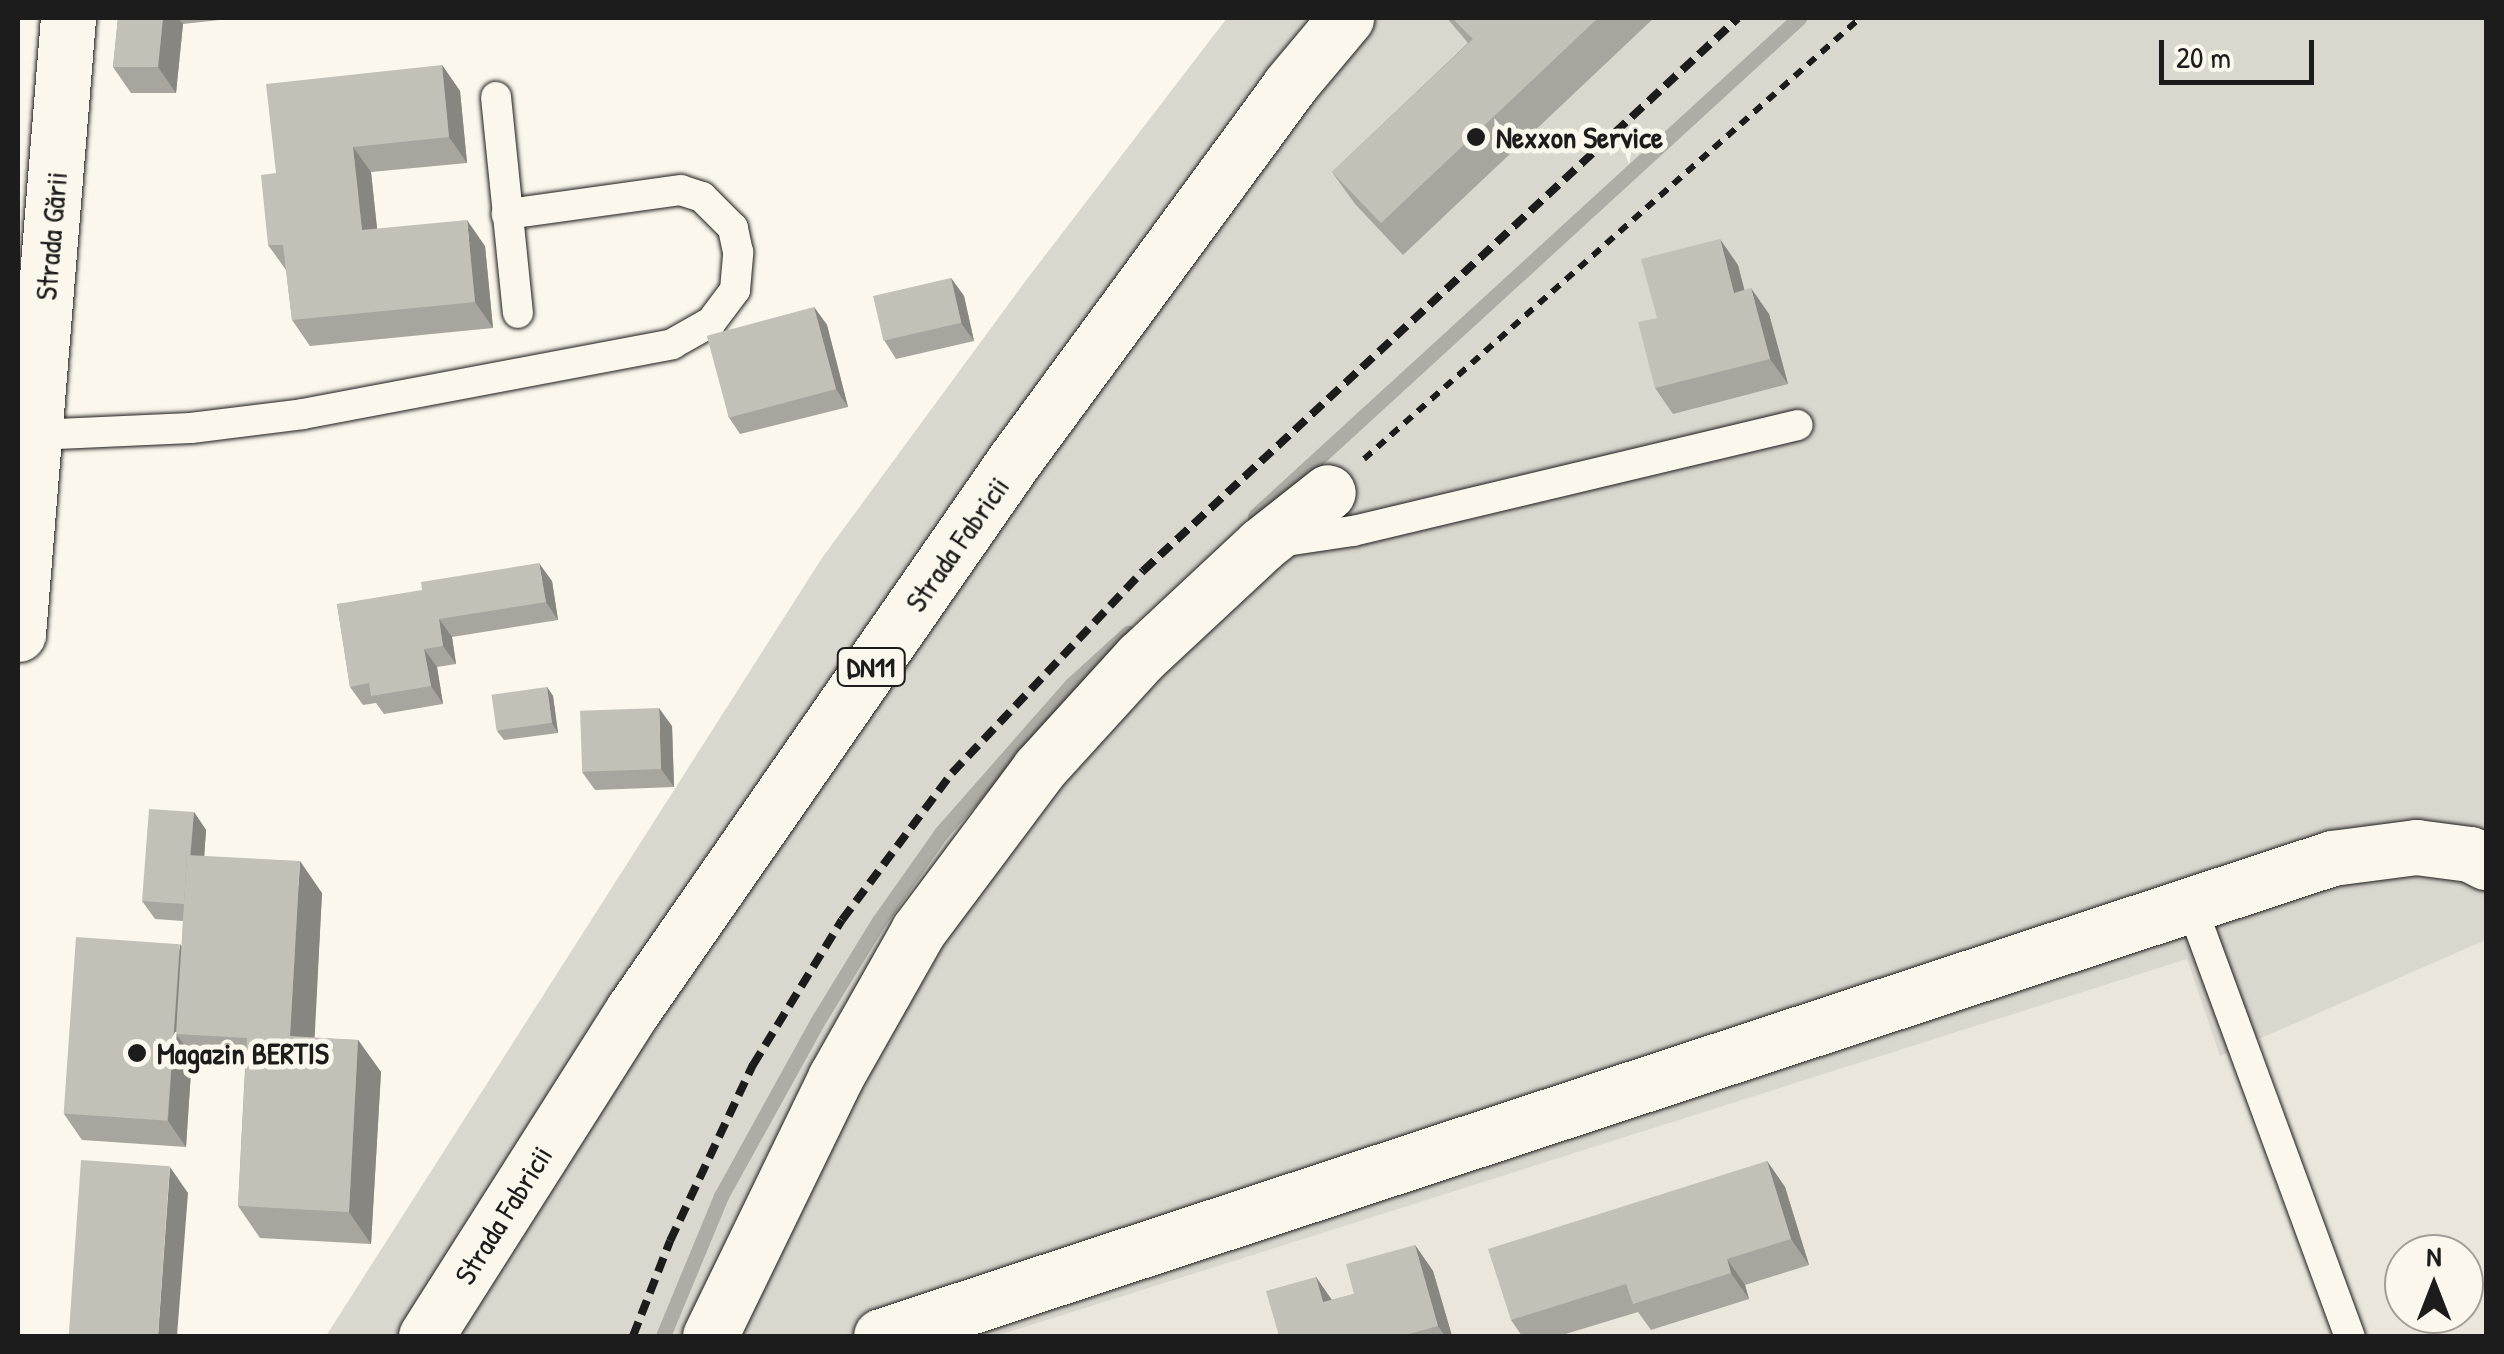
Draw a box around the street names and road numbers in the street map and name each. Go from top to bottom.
street label: Strada Gării [27,170,75,302]
street label: Strada Fabricii [897,470,1017,618]
road number: DN11 [836,644,906,690]
street label: Strada Fabricii [446,1139,560,1291]

